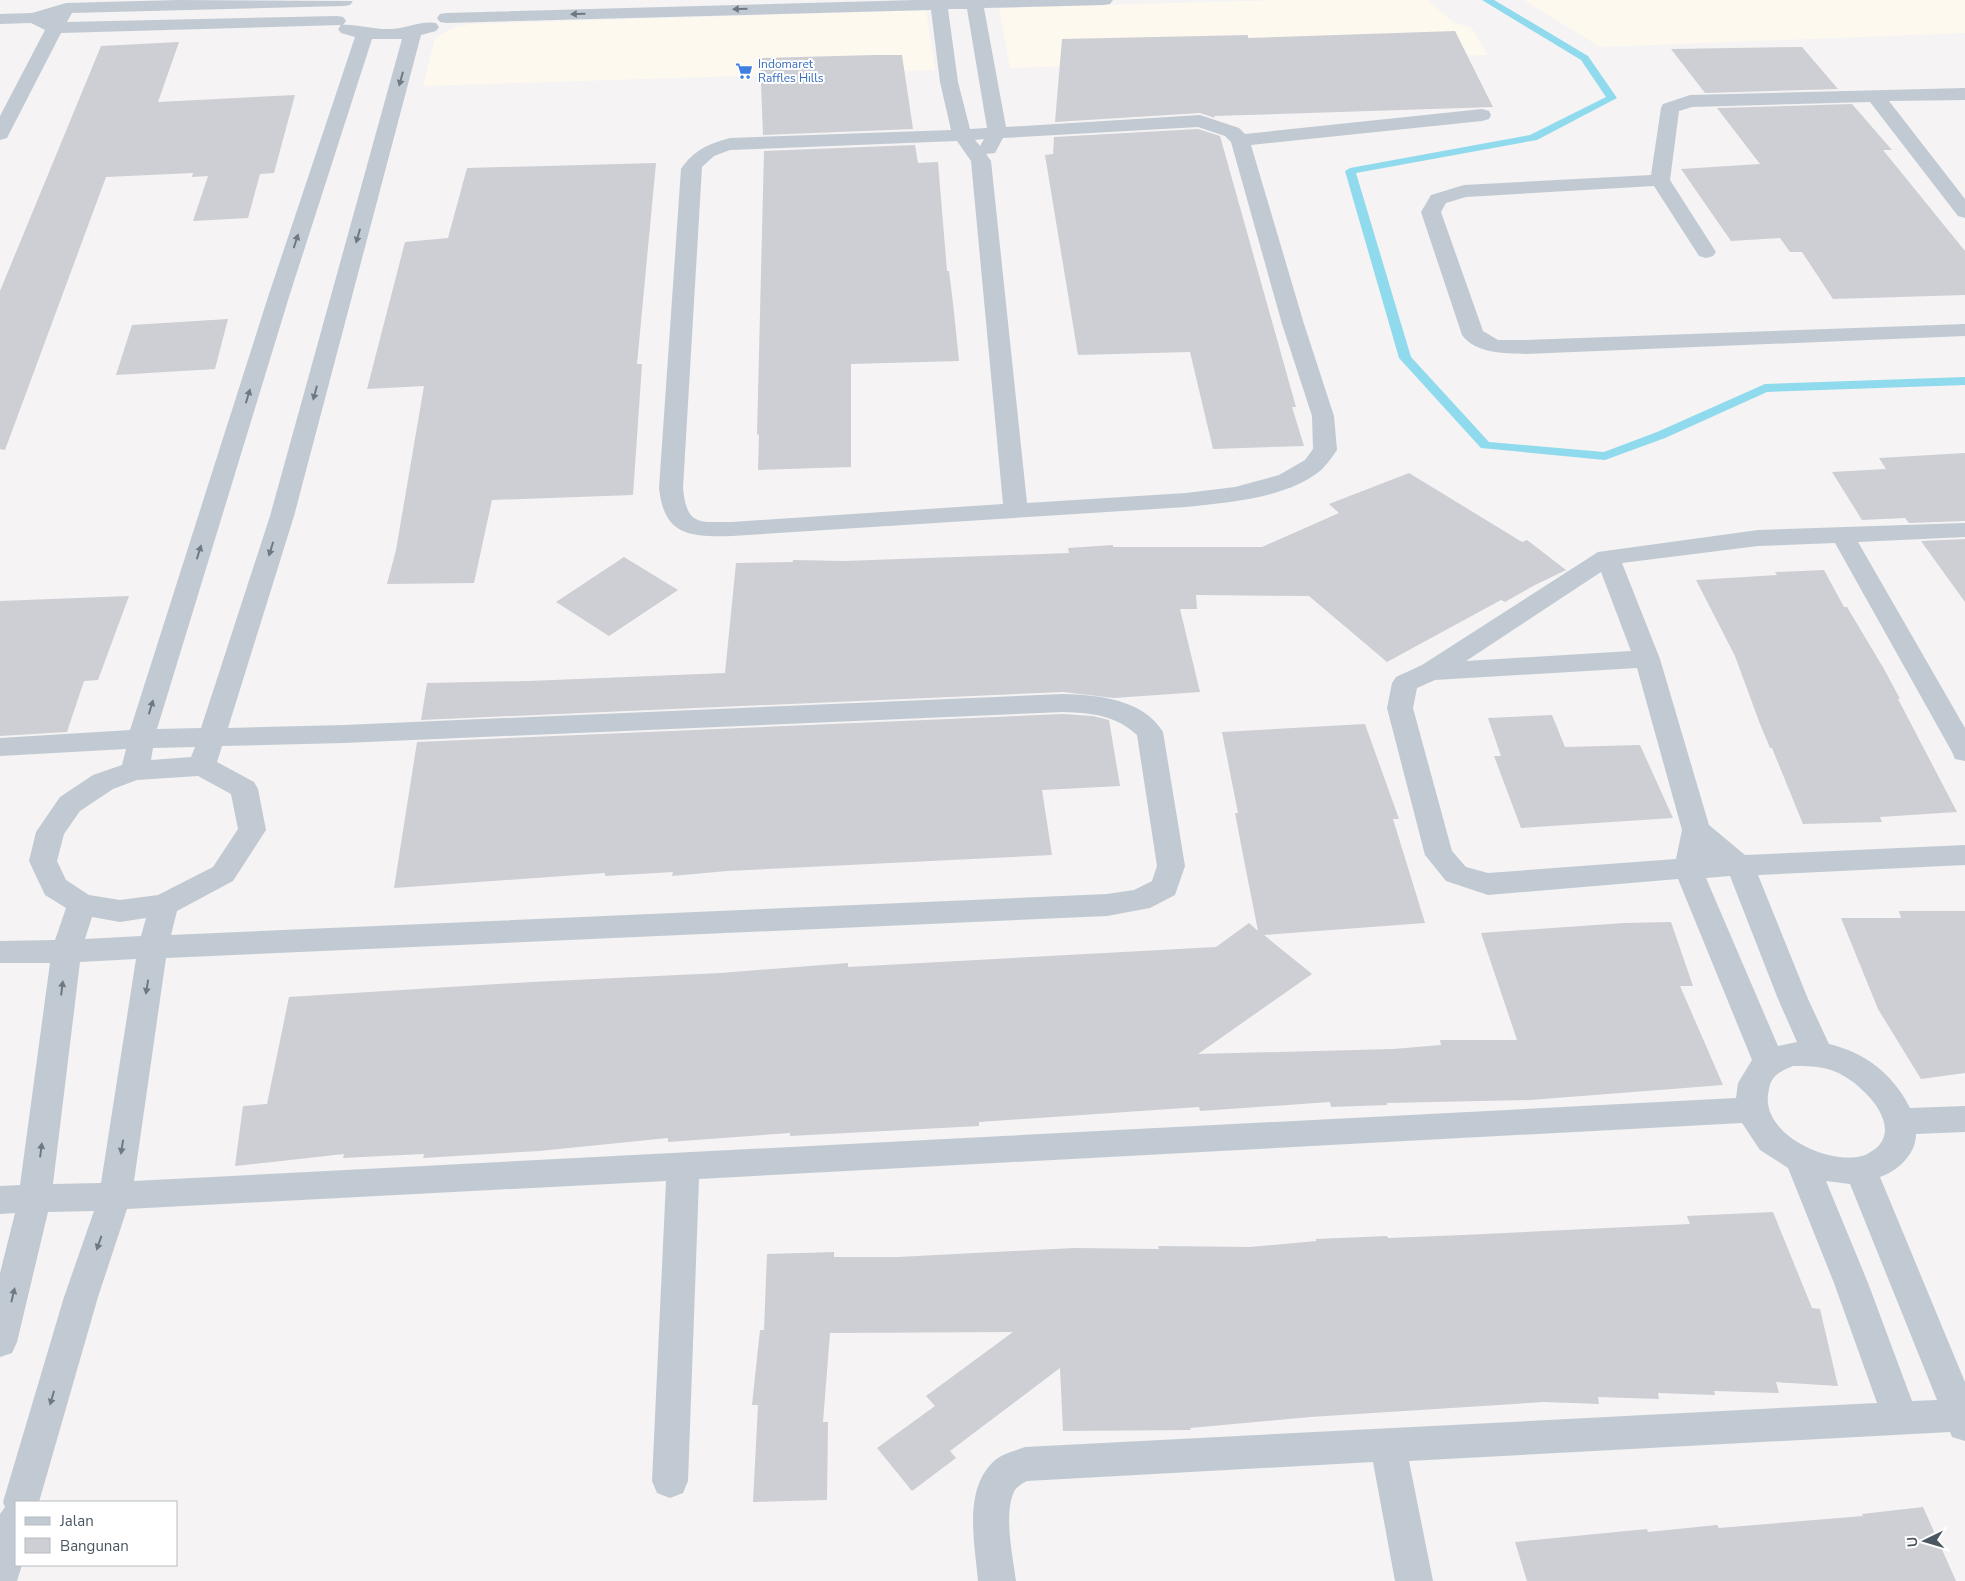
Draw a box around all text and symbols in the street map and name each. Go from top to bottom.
one-way arrow [732,6,748,14]
one-way arrow [569,11,585,19]
place label: Indomaret Raffles Hills [758,56,824,86]
supermarket icon: Indomaret Raffles Hills [734,61,754,81]
one-way arrow [397,72,405,87]
one-way arrow [354,229,362,244]
one-way arrow [293,234,300,249]
one-way arrow [311,385,319,400]
one-way arrow [244,389,252,404]
one-way arrow [267,542,275,557]
one-way arrow [196,544,204,559]
one-way arrow [148,699,155,714]
one-way arrow [142,979,150,995]
one-way arrow [58,980,66,996]
one-way arrow [118,1140,126,1156]
one-way arrow [37,1141,45,1157]
one-way arrow [95,1235,103,1250]
one-way arrow [9,1287,17,1302]
one-way arrow [47,1391,55,1406]
legend [15,1501,178,1566]
text: Jalan [59,1511,94,1531]
north arrow [1900,1516,1950,1566]
text: Bangunan [60,1536,129,1556]
text: U [1903,1536,1922,1548]

